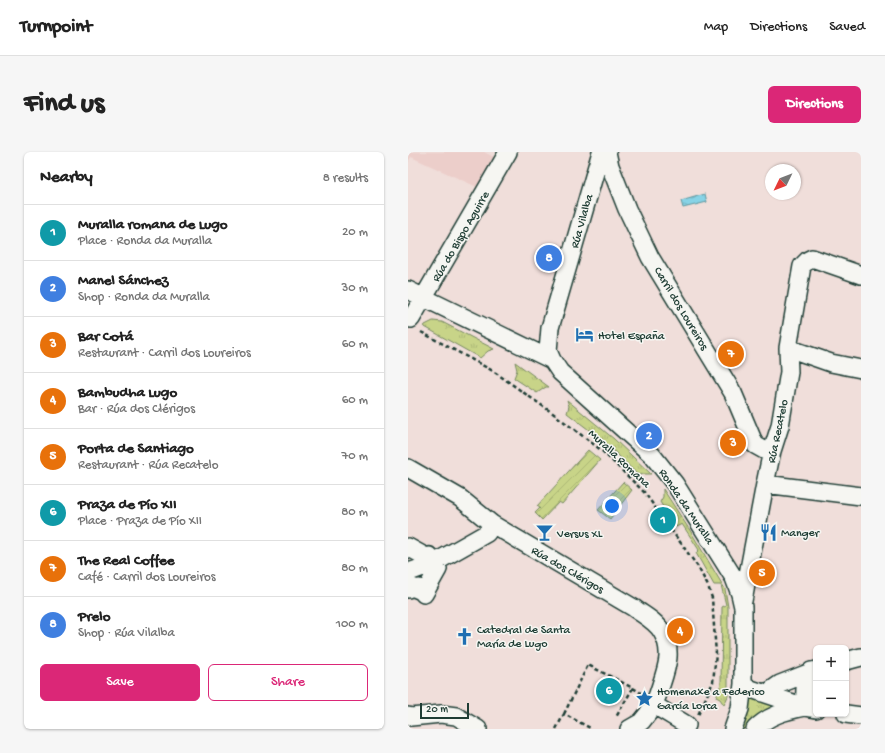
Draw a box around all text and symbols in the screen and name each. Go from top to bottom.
text: Turnpoint [20,16,92,39]
text: Map [704,19,728,36]
text: Directions [750,19,807,36]
text: Saved [829,19,865,36]
button: Directions [768,86,861,123]
text: Find us [24,88,104,121]
north arrow [765,164,801,200]
text: Nearby [40,168,93,188]
text: 8 results [323,171,368,186]
street label: Rúa do Bispo Aguirre [430,188,494,285]
street label: Rúa Vilalba [569,193,597,250]
text: Muralla romana de Lugo [78,216,228,234]
text: 1 [50,225,56,240]
text: 20 m [342,225,368,240]
text: Place · Ronda da Muralla [78,234,212,249]
pin: 8 [536,243,562,273]
street label: Carril dos Loureiros [650,265,711,354]
text: Manel Sánchez [78,272,168,290]
text: 2 [50,281,56,296]
text: 30 m [342,281,368,296]
text: Shop · Ronda da Muralla [78,290,210,305]
hotel icon: Hotel España [575,325,595,345]
text: Bar Cotá [78,328,133,346]
place label: Hotel España [598,330,665,344]
text: 3 [50,337,56,352]
text: 60 m [342,337,368,352]
pin: 7 [718,339,744,369]
text: Restaurant · Carril dos Loureiros [78,346,251,361]
text: Bambudha Lugo [78,384,177,402]
text: 4 [50,393,56,408]
text: 60 m [342,393,368,408]
street label: Rúa Recatelo [765,398,793,464]
text: Bar · Rúa dos Clérigos [78,402,195,417]
pin: 2 [636,421,662,451]
street label: Muralla Romana [585,427,653,492]
pin: 3 [720,428,746,458]
text: Porta de Santiago [78,440,194,458]
text: 5 [50,449,56,464]
text: 70 m [342,449,368,464]
text: Restaurant · Rúa Recatelo [78,458,218,473]
street label: Ronda da Muralla [655,467,716,548]
text: Praza de Pío XII [78,496,177,514]
your location [602,496,622,516]
text: 6 [50,505,56,520]
text: 80 m [341,505,368,520]
pin: 1 [650,505,676,535]
text: Place · Praza de Pío XII [78,514,202,529]
restaurant icon: Manger [758,522,778,542]
bar icon: Versus XL [534,523,554,543]
place label: Manger [781,527,821,541]
place label: Versus XL [556,528,603,542]
street label: Rúa dos Clérigos [528,544,606,597]
text: The Real Coffee [78,552,175,570]
pin: 5 [749,558,775,588]
text: 7 [50,561,56,576]
text: 80 m [341,561,368,576]
text: Café · Carril dos Loureiros [78,570,216,585]
text: Prelo [78,608,110,626]
pin: 4 [667,616,693,646]
text: 8 [49,617,57,632]
text: 100 m [336,617,368,632]
place label: Catedral de Santa María de Lugo [477,624,571,652]
text: Shop · Rúa Vilalba [78,626,175,641]
church icon: Catedral de Santa María de Lugo [454,626,474,646]
map controls [813,645,849,717]
button: + [813,645,849,681]
button: Save [40,664,200,701]
button: Share [208,664,368,701]
pin: 6 [596,676,622,706]
button: − [813,681,849,717]
place label: Homenaxe a Federico García Lorca [657,686,765,714]
place icon: Homenaxe a Federico García Lorca [634,688,654,708]
scale bar [420,701,469,720]
text: 20 m [426,704,448,716]

